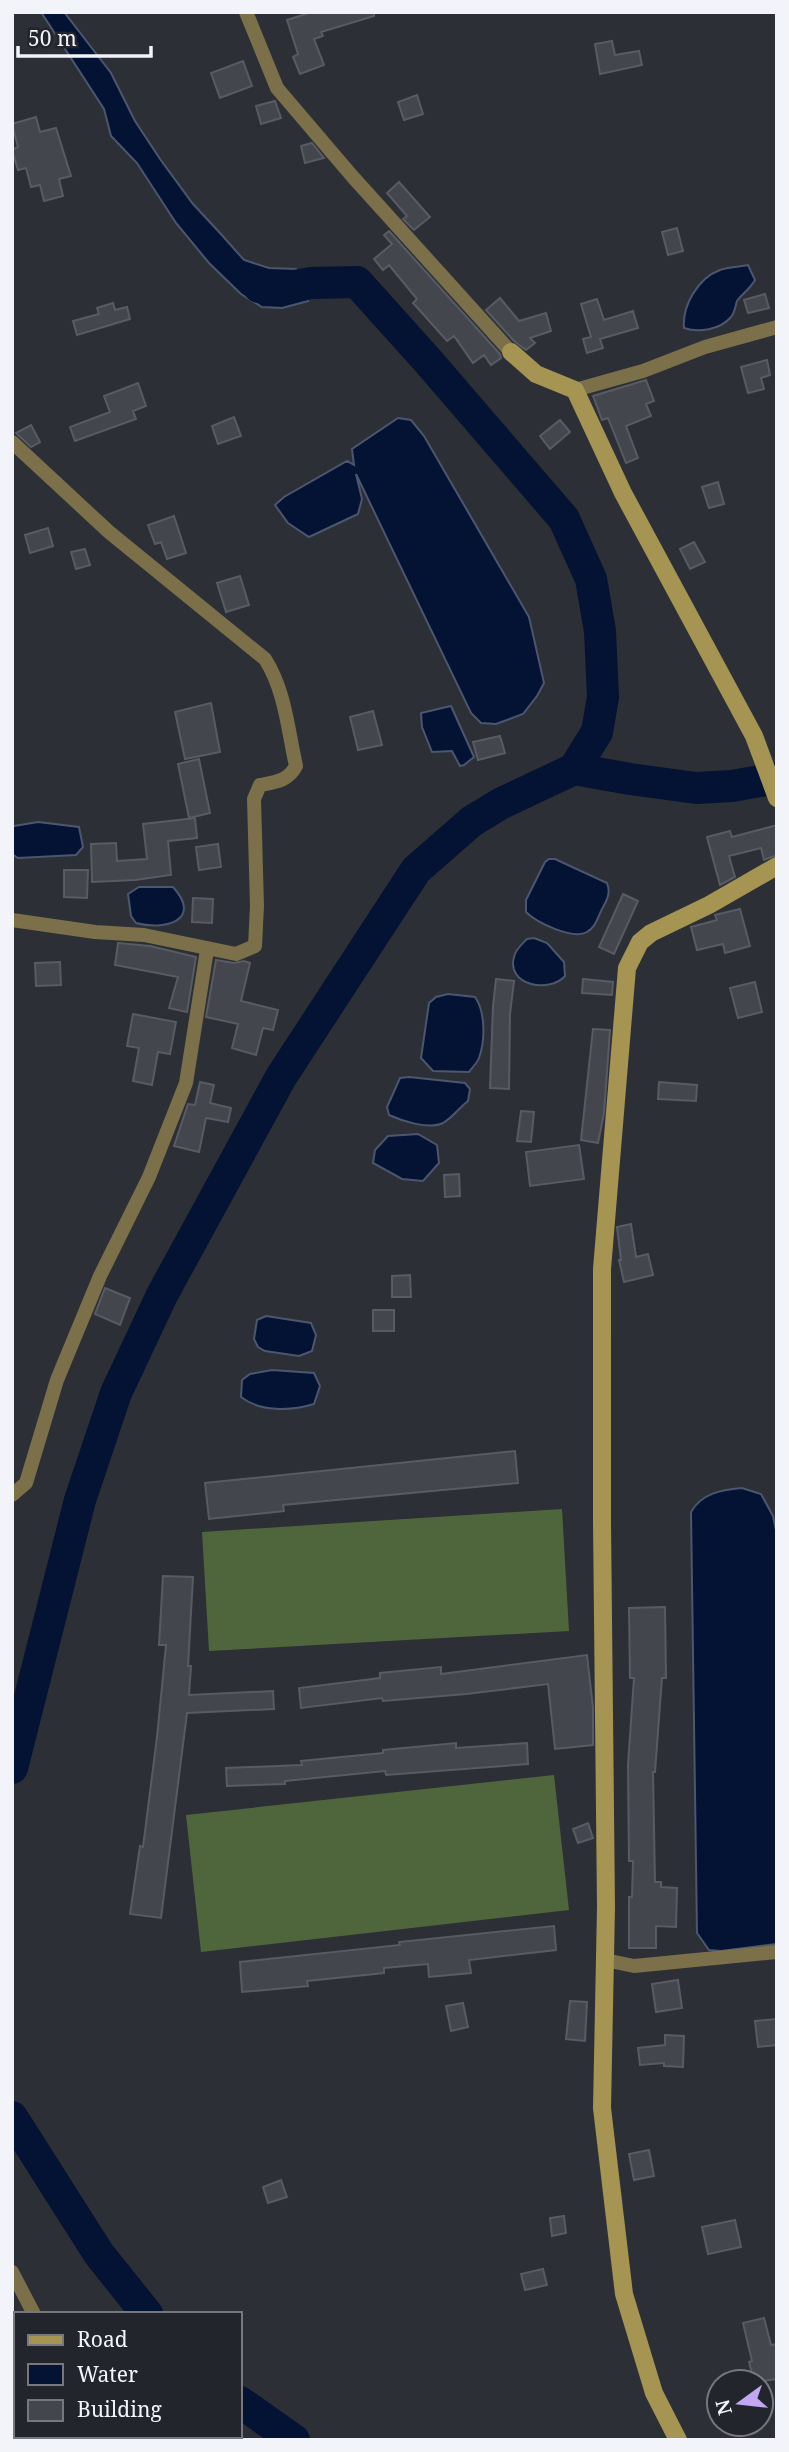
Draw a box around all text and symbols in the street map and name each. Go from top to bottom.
scale bar [18,14,150,58]
text: 50 m [28,24,77,52]
legend [14,2312,242,2438]
text: Road [77,2325,128,2353]
text: Water [77,2360,138,2388]
north arrow [705,2368,775,2438]
text: Building [77,2395,162,2423]
text: N [709,2397,738,2418]

